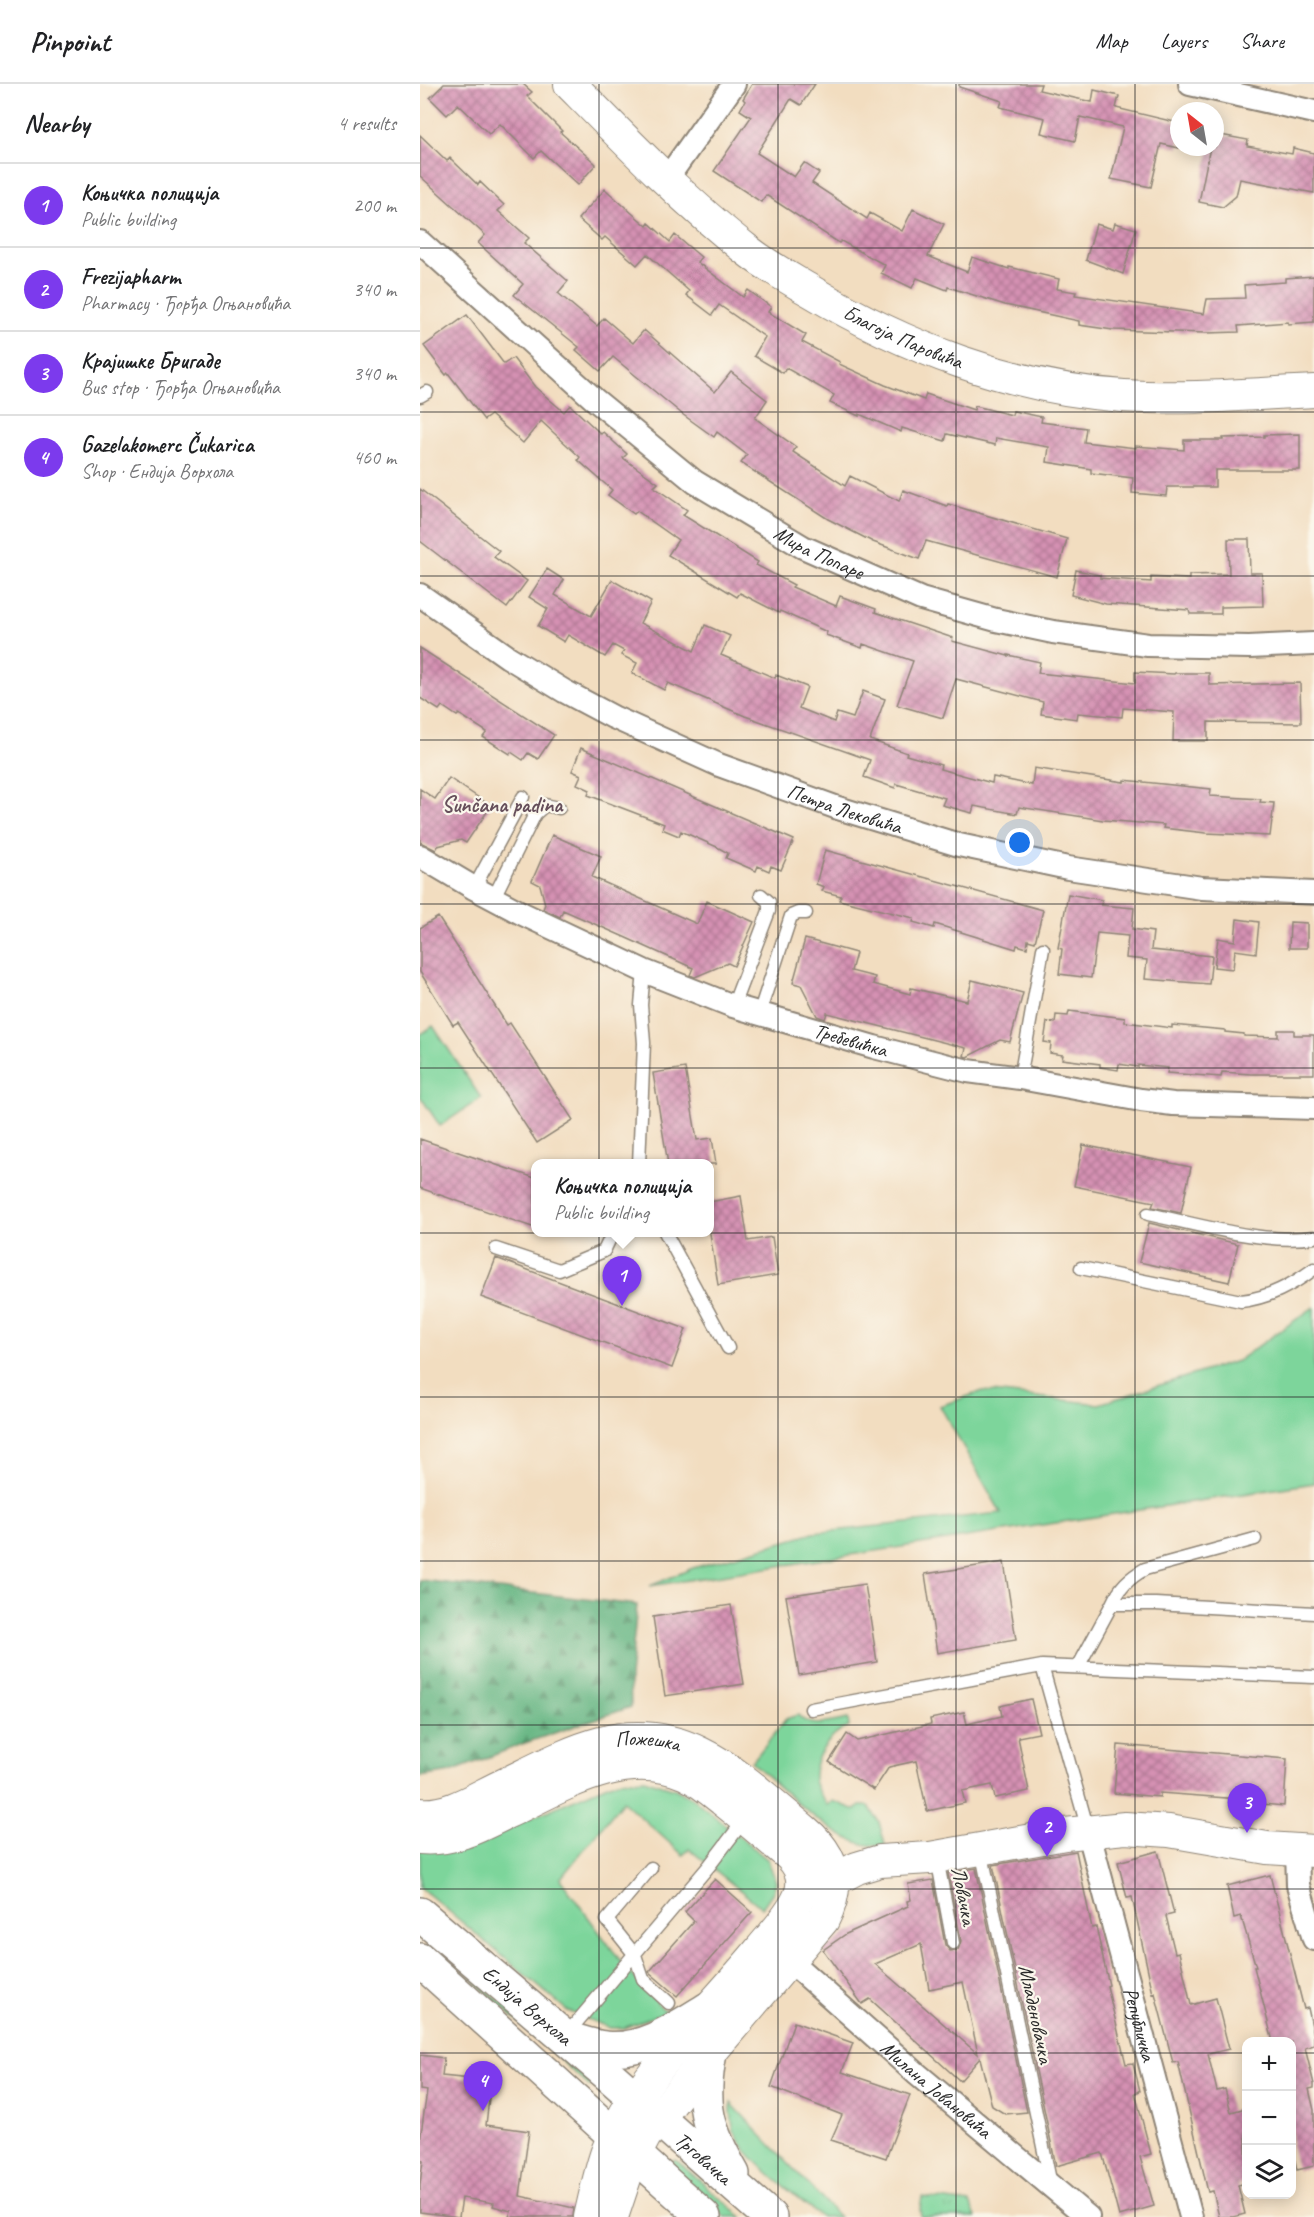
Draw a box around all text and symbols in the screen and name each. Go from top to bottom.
text: Pinpoint [30,24,110,59]
text: Map [1095,28,1128,54]
text: Layers [1161,28,1207,54]
text: Share [1240,28,1284,54]
north arrow [1170,102,1224,156]
text: Nearby [24,107,89,140]
text: 4 results [337,111,396,136]
text: Коњичка полиција [81,179,218,207]
text: 1 [39,193,48,218]
text: 200 m [353,193,396,218]
text: Public building [81,207,176,232]
text: Frezijapharm [81,263,180,291]
text: 2 [39,277,48,302]
text: 340 m [353,277,396,302]
text: Pharmacy · Ђорђа Огњановића [81,291,290,316]
street label: Благоја Паровића [839,299,968,375]
text: Крајишке Бригаде [81,347,220,375]
text: 3 [39,361,48,386]
text: 340 m [353,361,396,386]
text: Bus stop · Ђорђа Огњановића [81,375,280,400]
text: Gazelakomerc Čukarica [81,431,253,459]
text: 4 [39,445,48,470]
text: 460 m [353,445,396,470]
text: Shop · Ендија Ворхола [81,459,233,484]
street label: Мира Попаре [769,520,869,586]
street label: Петра Лековића [784,778,907,840]
district label: Sunčana padina [442,791,564,819]
your location [1005,828,1034,857]
street label: Требевићка [811,1017,892,1063]
popup [531,1159,714,1237]
text: Коњичка полиција [554,1172,691,1200]
text: Public building [554,1200,649,1225]
pin: 1 [602,1256,642,1306]
street label: Пожешка [613,1725,686,1758]
pin: 3 [1228,1784,1266,1833]
pin: 2 [1028,1808,1066,1857]
street label: Ловачка [946,1865,983,1930]
street label: Ендија Ворхола [477,1960,579,2052]
street label: Младеновачка [1013,1962,1059,2067]
street label: Републичка [1117,1985,1162,2066]
street label: Милана Јовановића [875,2035,999,2145]
map controls [1242,2037,1296,2199]
button: + [1242,2037,1296,2091]
pin: 4 [464,2062,502,2111]
button: − [1242,2091,1296,2145]
street label: Трговачка [669,2126,739,2192]
button: layers [1242,2145,1296,2199]

